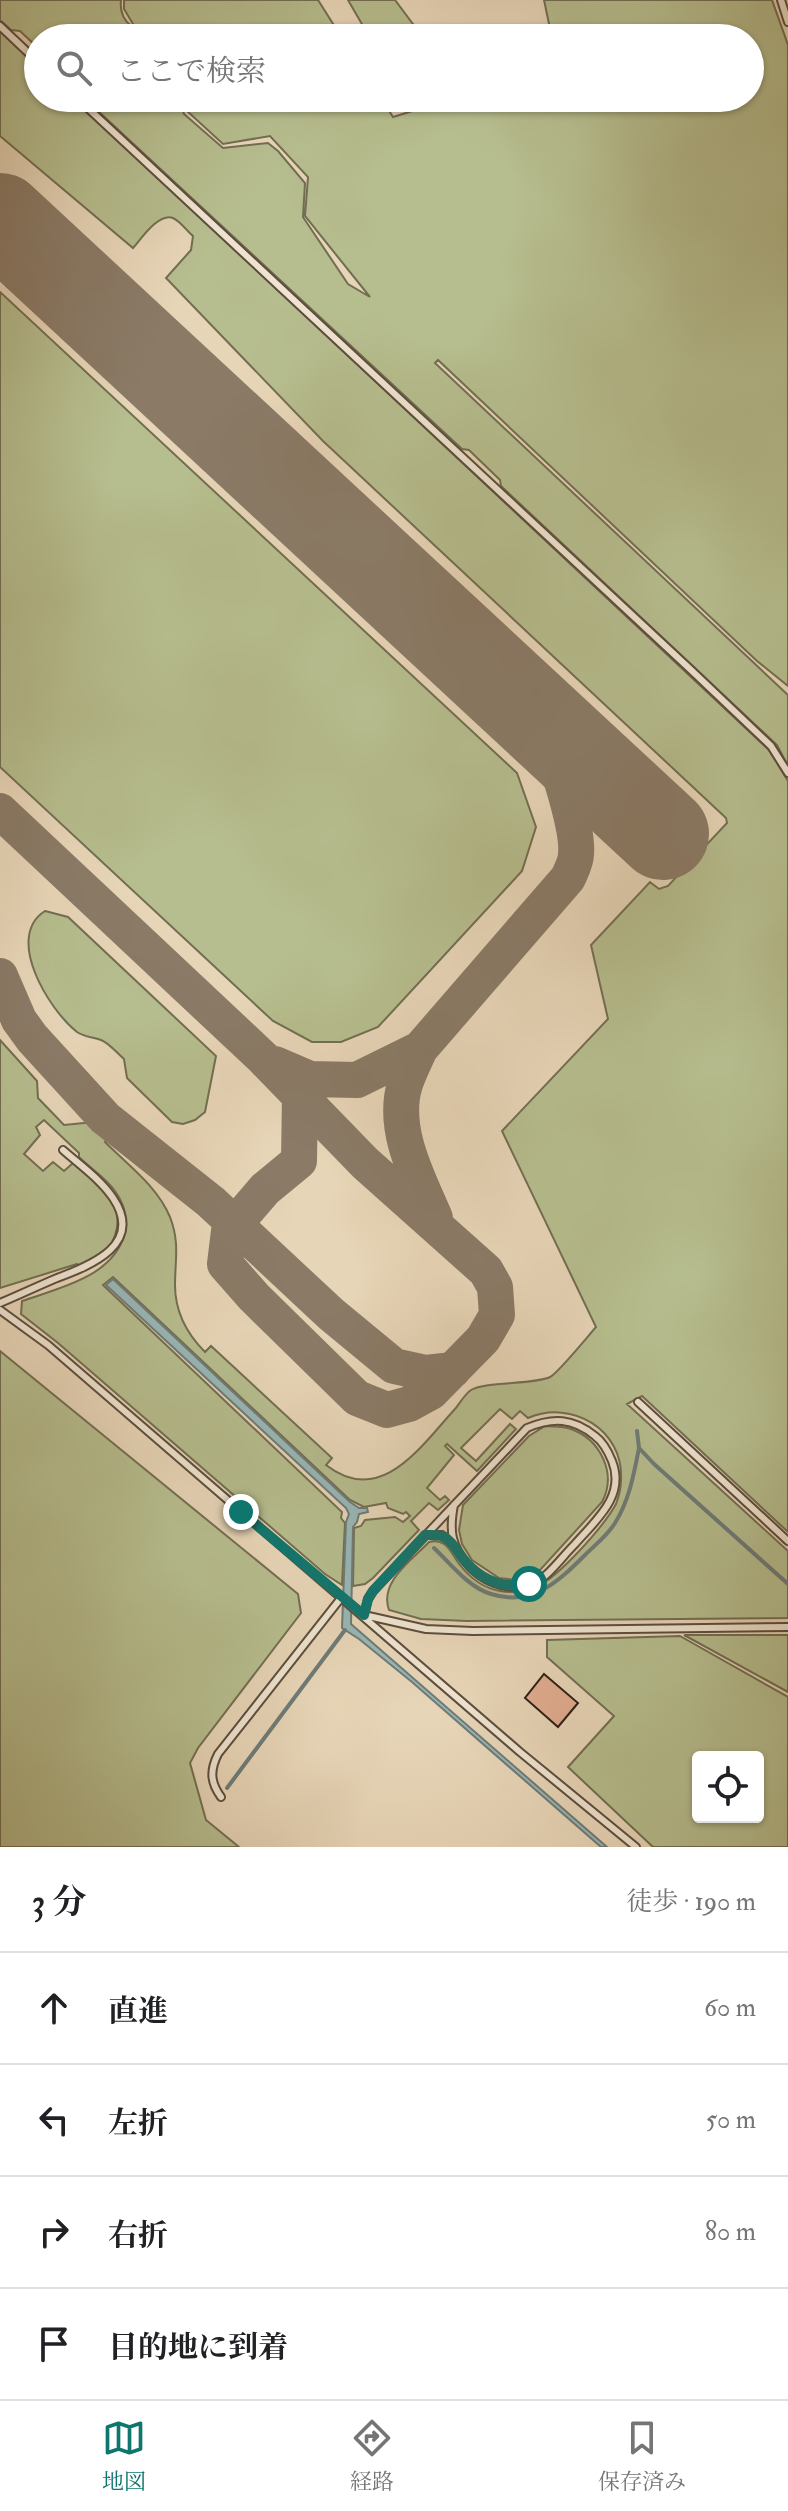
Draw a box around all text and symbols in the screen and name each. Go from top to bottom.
search box [24,24,764,112]
icon: search [52,46,96,90]
text: ここで検索 [116,53,266,90]
route end [223,1494,259,1530]
route start [511,1566,547,1602]
map controls [692,1751,764,1823]
button: locate [692,1751,764,1823]
text: 3 分 [32,1881,86,1924]
text: 徒歩 · 190 m [626,1886,756,1918]
icon: ahead [32,1986,76,2030]
text: 60 m [704,1992,756,2024]
text: 直進 [108,1993,168,2030]
icon: left [32,2098,76,2142]
text: 50 m [706,2104,756,2136]
text: 左折 [108,2105,168,2142]
icon: right [32,2210,76,2254]
text: 80 m [705,2216,756,2248]
text: 右折 [108,2217,168,2254]
icon: arrive [32,2322,76,2366]
text: 目的地に到着 [108,2329,288,2366]
tab: 地図 [102,2416,146,2496]
tab: 経路 [350,2416,394,2496]
tab: 保存済み [598,2416,686,2496]

